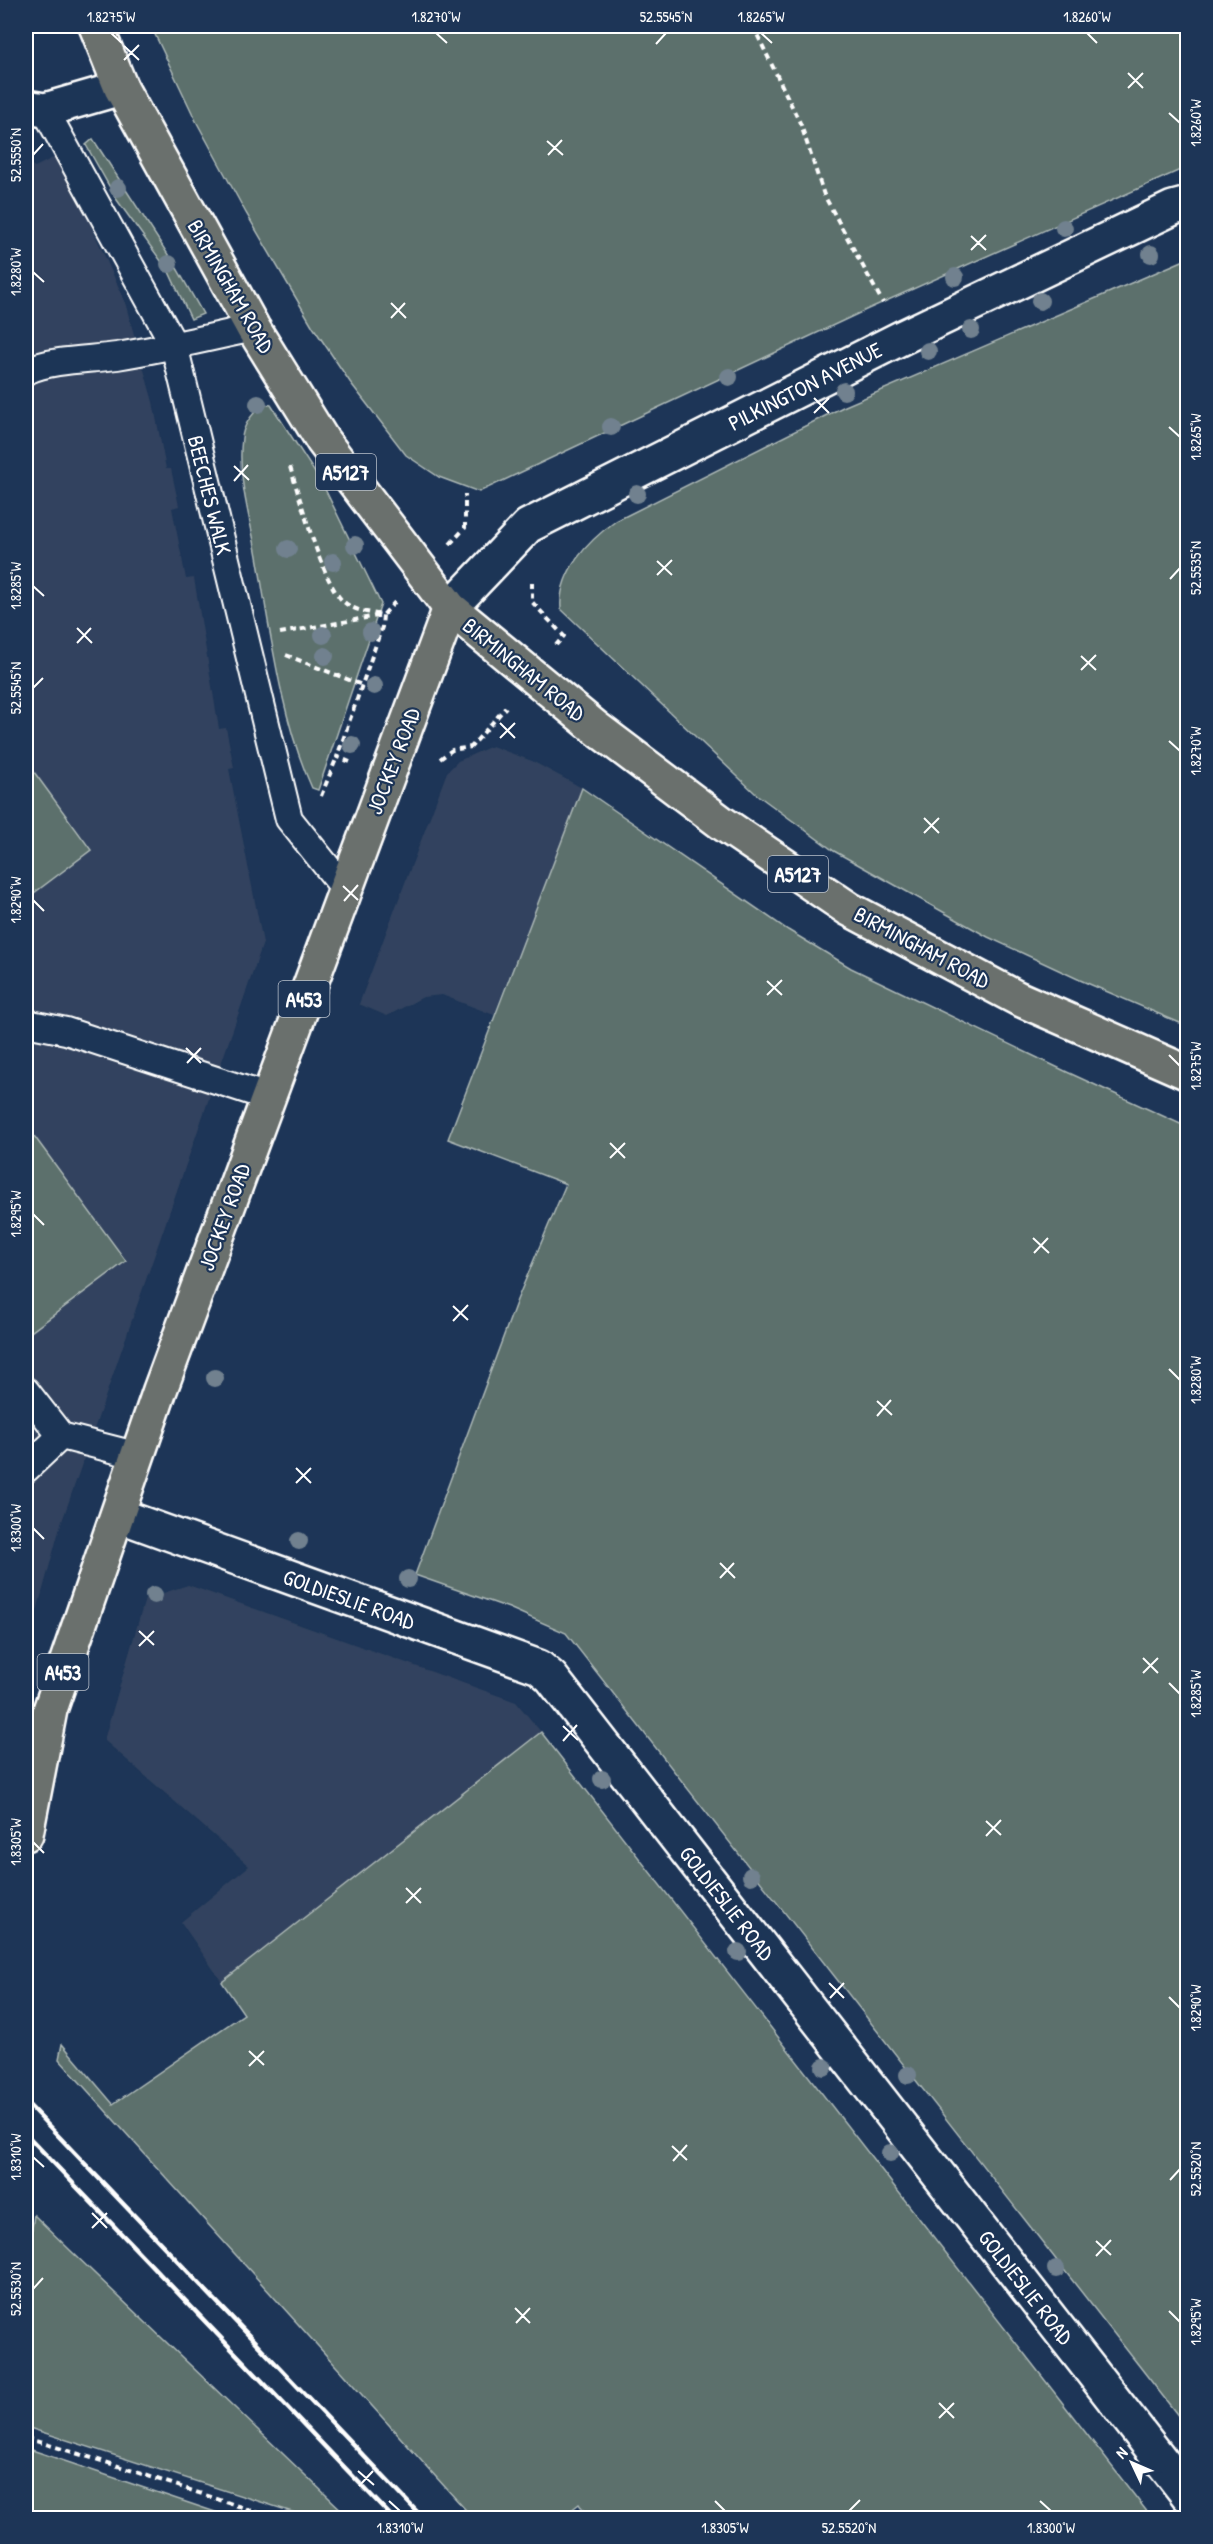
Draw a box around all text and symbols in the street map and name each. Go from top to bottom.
text: 1.8275°W [87,6,136,27]
text: 1.8270°W [411,6,461,27]
text: 52.5545°N [640,6,692,27]
text: 1.8265°W [737,6,785,27]
text: 1.8260°W [1063,6,1112,27]
text: 1.8260°W [1185,98,1206,147]
text: 52.5550°N [5,128,26,182]
street label: BIRMINGHAM ROAD [181,214,282,359]
text: 1.8280°W [5,247,26,296]
street label: PILKINGTON AVENUE [723,334,887,438]
text: 1.8265°W [1185,413,1206,461]
street label: BEECHES WALK [181,432,239,558]
road number: A5127 [316,454,376,490]
text: 52.5535°N [1185,541,1206,595]
text: 1.8285°W [5,561,26,610]
street label: BIRMINGHAM ROAD [456,610,592,728]
text: 52.5545°N [5,662,26,714]
street label: JOCKEY ROAD [359,703,427,819]
text: 1.8270°W [1185,726,1206,776]
road number: A5127 [768,856,828,892]
text: 1.8290°W [5,876,26,924]
street label: BIRMINGHAM ROAD [849,899,995,996]
road number: A453 [278,981,330,1017]
text: 1.8275°W [1185,1041,1206,1090]
street label: JOCKEY ROAD [191,1159,257,1275]
text: 1.8295°W [5,1190,26,1237]
text: 1.8280°W [1185,1355,1206,1404]
text: 1.8300°W [5,1503,26,1552]
street label: GOLDIESLIE ROAD [279,1561,419,1637]
road number: A453 [38,1654,88,1690]
text: 1.8285°W [1185,1669,1206,1718]
text: 1.8305°W [5,1817,26,1866]
street label: GOLDIESLIE ROAD [673,1839,782,1967]
text: 1.8290°W [1185,1984,1206,2032]
text: 1.8310°W [5,2133,26,2180]
text: 52.5520°N [1185,2142,1206,2196]
street label: GOLDIESLIE ROAD [972,2223,1081,2351]
text: 52.5530°N [5,2262,26,2316]
text: 1.8295°W [1185,2298,1206,2345]
north arrow [1102,2433,1162,2493]
text: N [1110,2442,1132,2463]
text: 1.8310°W [377,2517,424,2538]
text: 1.8305°W [701,2517,750,2538]
text: 52.5520°N [822,2517,876,2538]
text: 1.8300°W [1027,2517,1076,2538]

